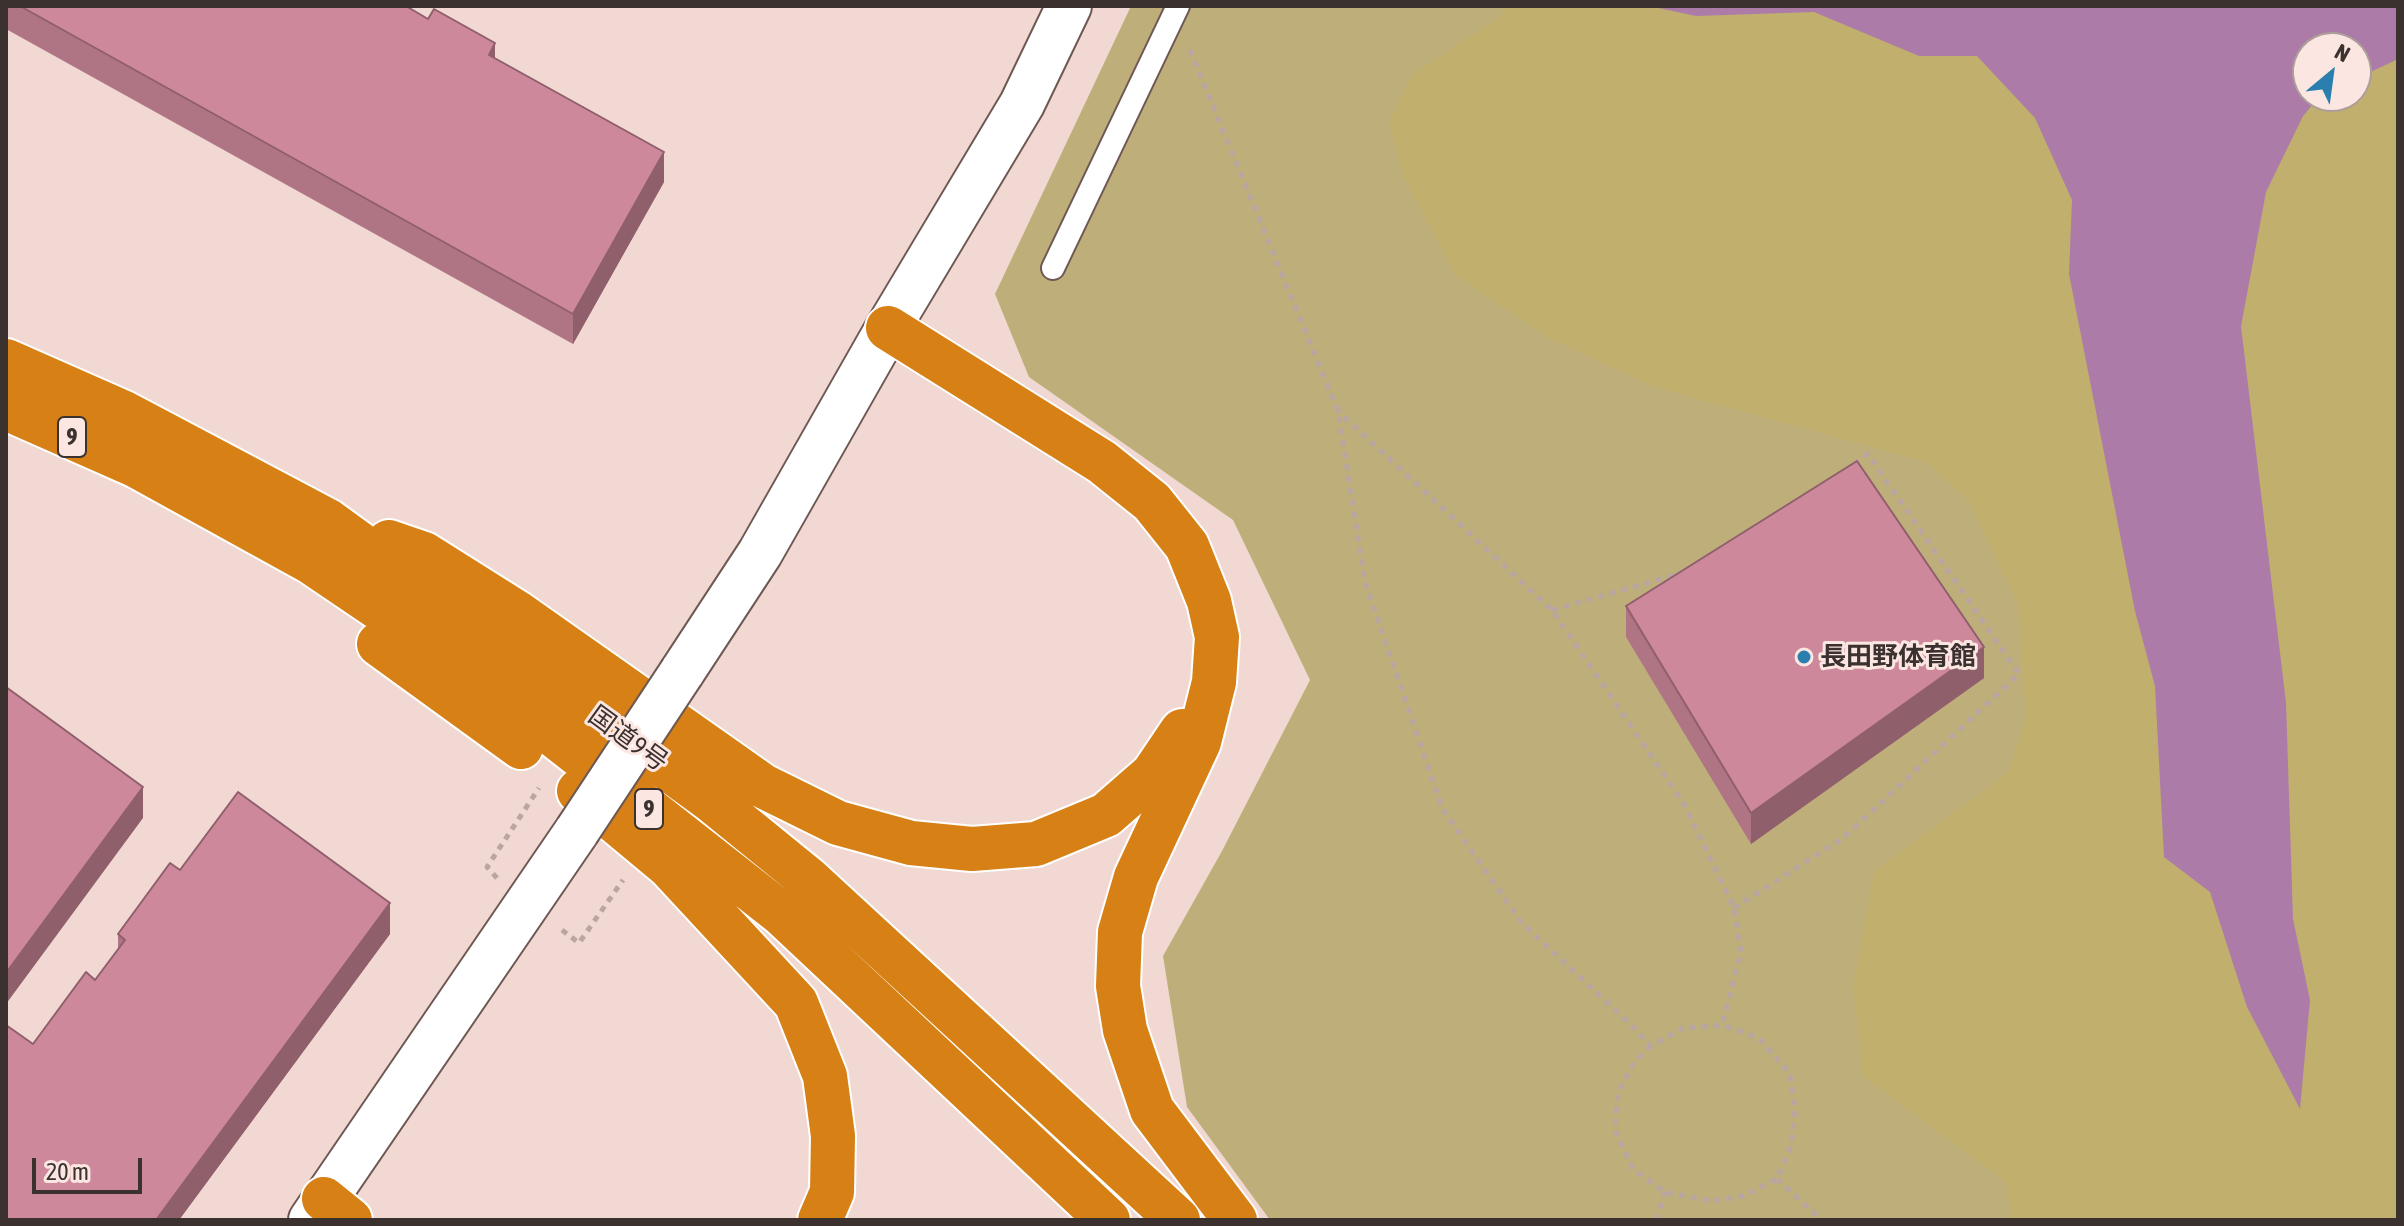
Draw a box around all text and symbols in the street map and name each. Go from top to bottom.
north arrow [2292,32,2372,112]
text: N [2331,38,2355,67]
road number: 9 [58,417,86,457]
place label: 長田野体育館 [1820,641,1976,673]
marker: 長田野体育館 [1795,648,1813,666]
street label: 国道9号 [582,700,674,778]
road number: 9 [635,789,663,829]
scale bar [36,1142,146,1192]
text: 20 m [46,1158,89,1185]

